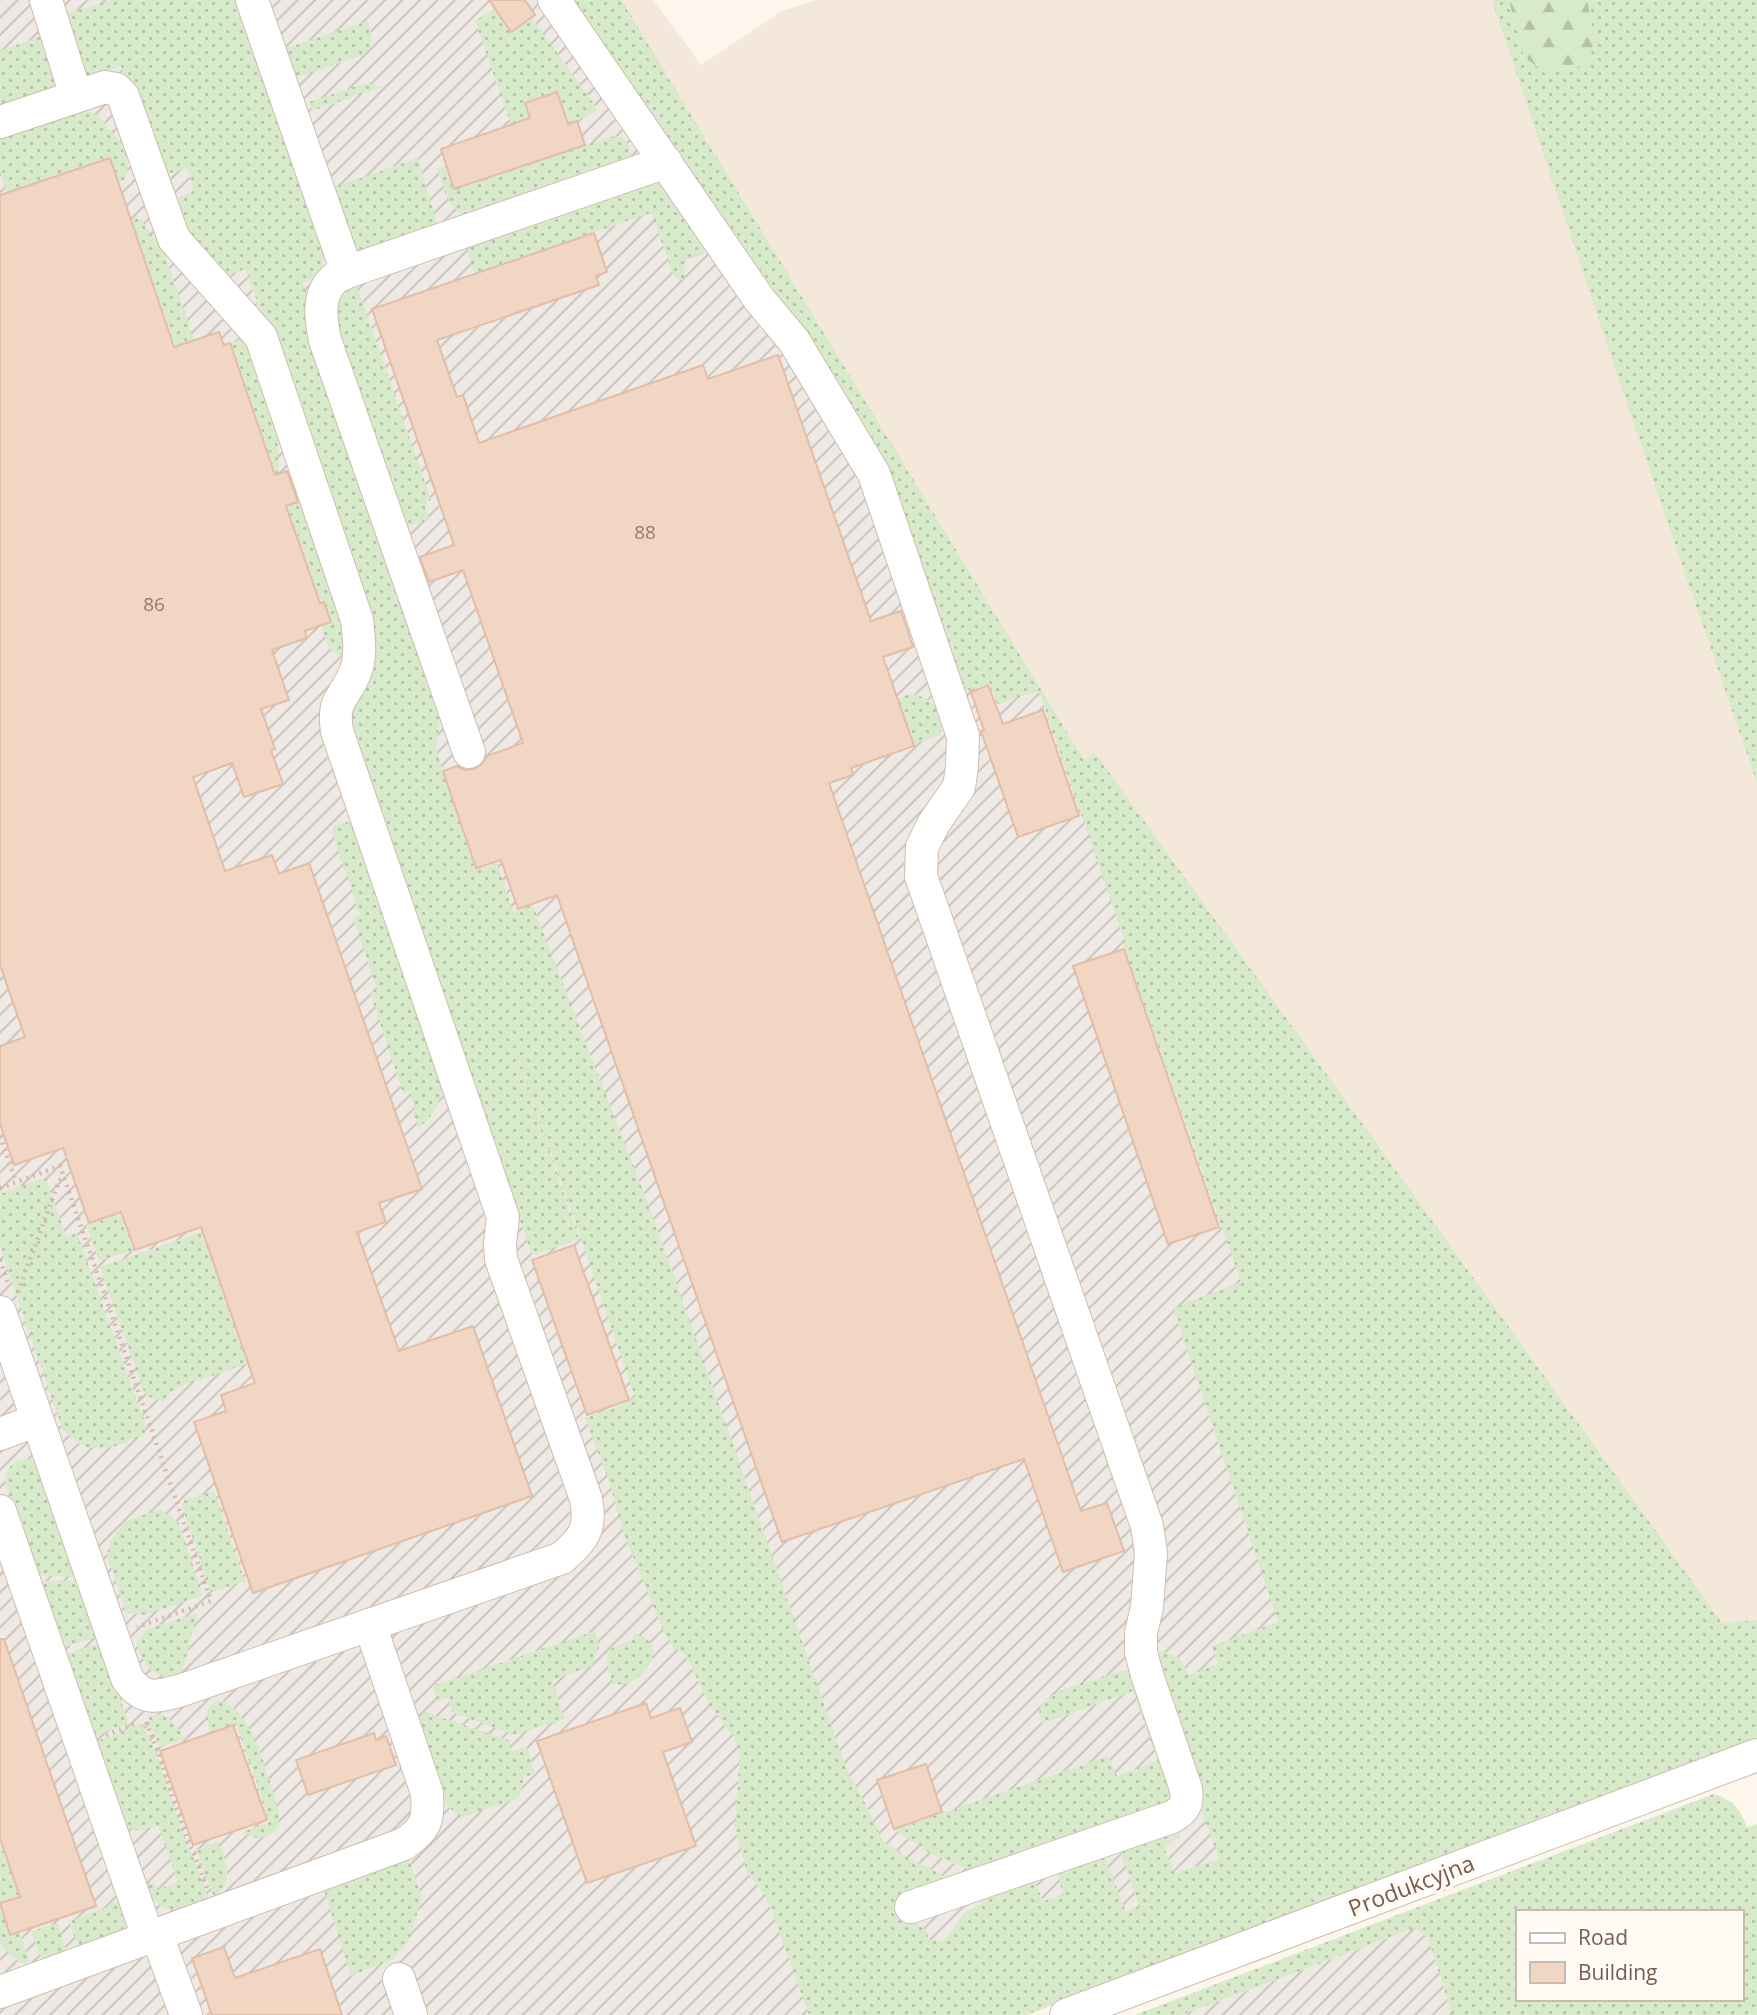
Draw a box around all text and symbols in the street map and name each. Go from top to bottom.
house number: 88 [634,519,656,545]
house number: 86 [143,591,165,617]
street label: Produkcyjna [1343,1846,1479,1924]
legend [1516,1910,1743,2001]
text: Road [1578,1923,1628,1951]
text: Building [1578,1958,1657,1986]

